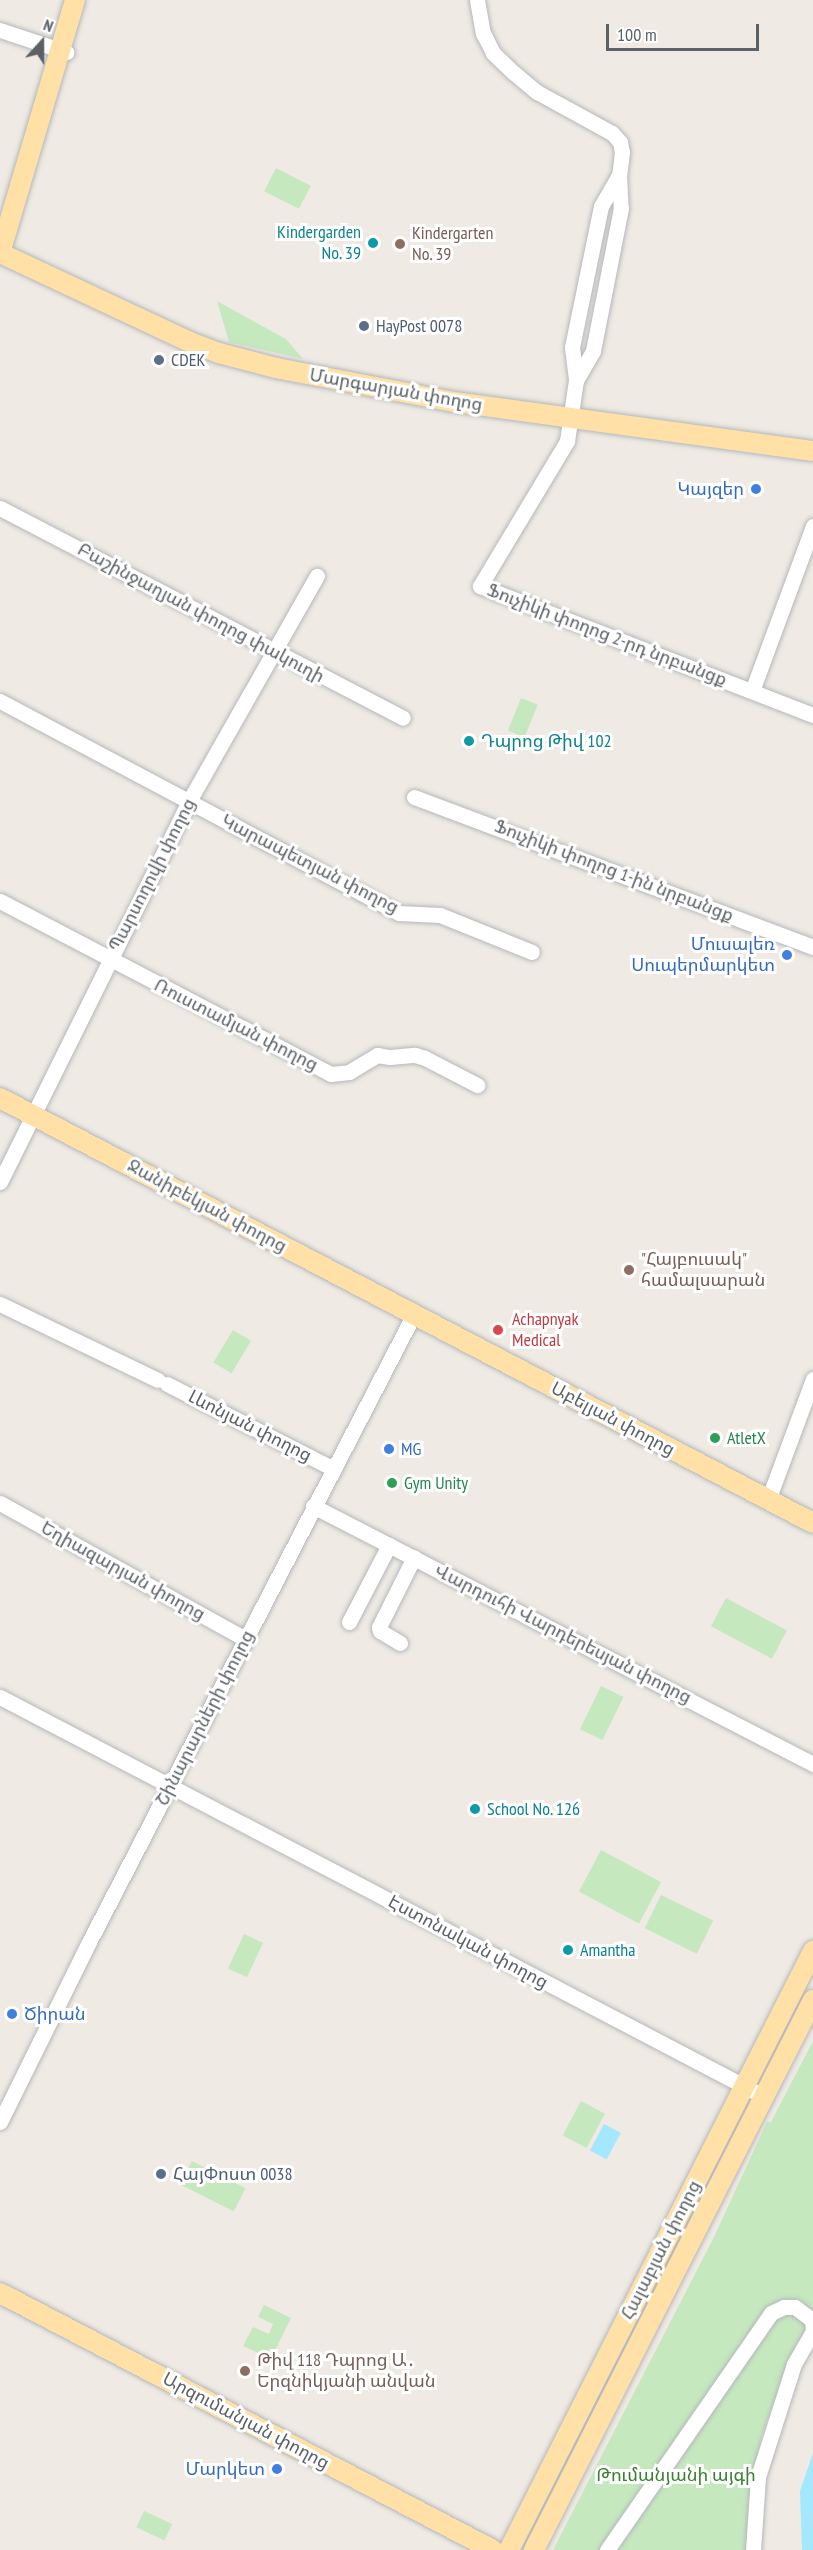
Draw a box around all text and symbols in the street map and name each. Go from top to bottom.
north arrow [12,12,72,72]
scale bar [609,12,762,50]
text: N [41,14,56,36]
text: 100 m [617,23,657,46]
place label: Kindergarden No. 39 [277,222,361,264]
place label: Kindergarten No. 39 [412,223,493,266]
marker: Kindergarden No. 39 [366,236,380,250]
marker: Kindergarten No. 39 [393,237,407,251]
place label: HayPost 0078 [376,315,462,337]
marker: HayPost 0078 [357,319,371,333]
place label: CDEK [171,349,205,371]
marker: CDEK [152,353,166,367]
street label: Մարգարյան փողոց [308,364,484,416]
place label: Կայզեր [678,478,744,500]
marker: Կայզեր [749,482,763,496]
street label: Բաշինջաղյան փողոց փակուղի [74,539,328,687]
street label: Ֆուչիկի փողոց 2-րդ նրբանցք [484,579,730,691]
place label: Դպրոց Թիվ 102 [481,730,612,752]
marker: Դպրոց Թիվ 102 [462,734,476,748]
street label: Պարսողովի փողոց [104,795,200,955]
street label: Կարապետյան փողոց [218,810,402,918]
street label: Ֆուչիկի փողոց 1-ին նրբանցք [492,815,736,927]
place label: Մուսալեռ Սուպերմարկետ [631,934,775,976]
marker: Մուսալեռ Սուպերմարկետ [780,948,794,962]
street label: Ռուստամյան փողոց [150,974,322,1076]
street label: Ջանիբեկյան փողոց [124,1155,290,1257]
place label: "Հայբուսակ" համալսարան [641,1249,765,1292]
marker: "Հայբուսակ" համալսարան [622,1263,636,1277]
place label: Achapnyak Medical [512,1309,579,1352]
marker: Achapnyak Medical [489,1321,507,1339]
street label: Աբելյան փողոց [547,1377,679,1461]
street label: Լևոնյան փողոց [185,1386,315,1466]
place label: AtletX [727,1427,766,1449]
marker: AtletX [708,1431,722,1445]
place label: MG [401,1438,421,1460]
marker: MG [382,1442,396,1456]
place label: Gym Unity [404,1472,468,1494]
marker: Gym Unity [385,1476,399,1490]
street label: Եղիազարյան փողոց [37,1517,209,1625]
street label: Վարդուհի Վարդերեսյան փողոց [431,1560,695,1708]
street label: Շինարարների փողոց [151,1627,259,1809]
place label: School No. 126 [487,1798,581,1820]
marker: School No. 126 [468,1802,482,1816]
street label: Էստոնական փողոց [384,1891,552,1993]
place label: Amantha [580,1939,635,1961]
marker: Amantha [561,1943,575,1957]
place label: Ծիրան [24,2003,86,2025]
marker: Ծիրան [5,2007,19,2021]
place label: ՀայՓոստ 0038 [173,2163,293,2185]
marker: ՀայՓոստ 0038 [154,2167,168,2181]
street label: Հալաբյան փողոց [617,2177,705,2323]
place label: Թիվ 118 Դպրոց Ա․ Երզնիկյանի անվան [257,2350,435,2392]
marker: Թիվ 118 Դպրոց Ա․ Երզնիկյանի անվան [238,2364,252,2378]
street label: Արզումանյան փողոց [159,2368,333,2474]
place label: Մարկետ [186,2458,265,2480]
marker: Մարկետ [270,2462,284,2476]
park label: Թումանյանի այգի [596,2464,756,2486]

